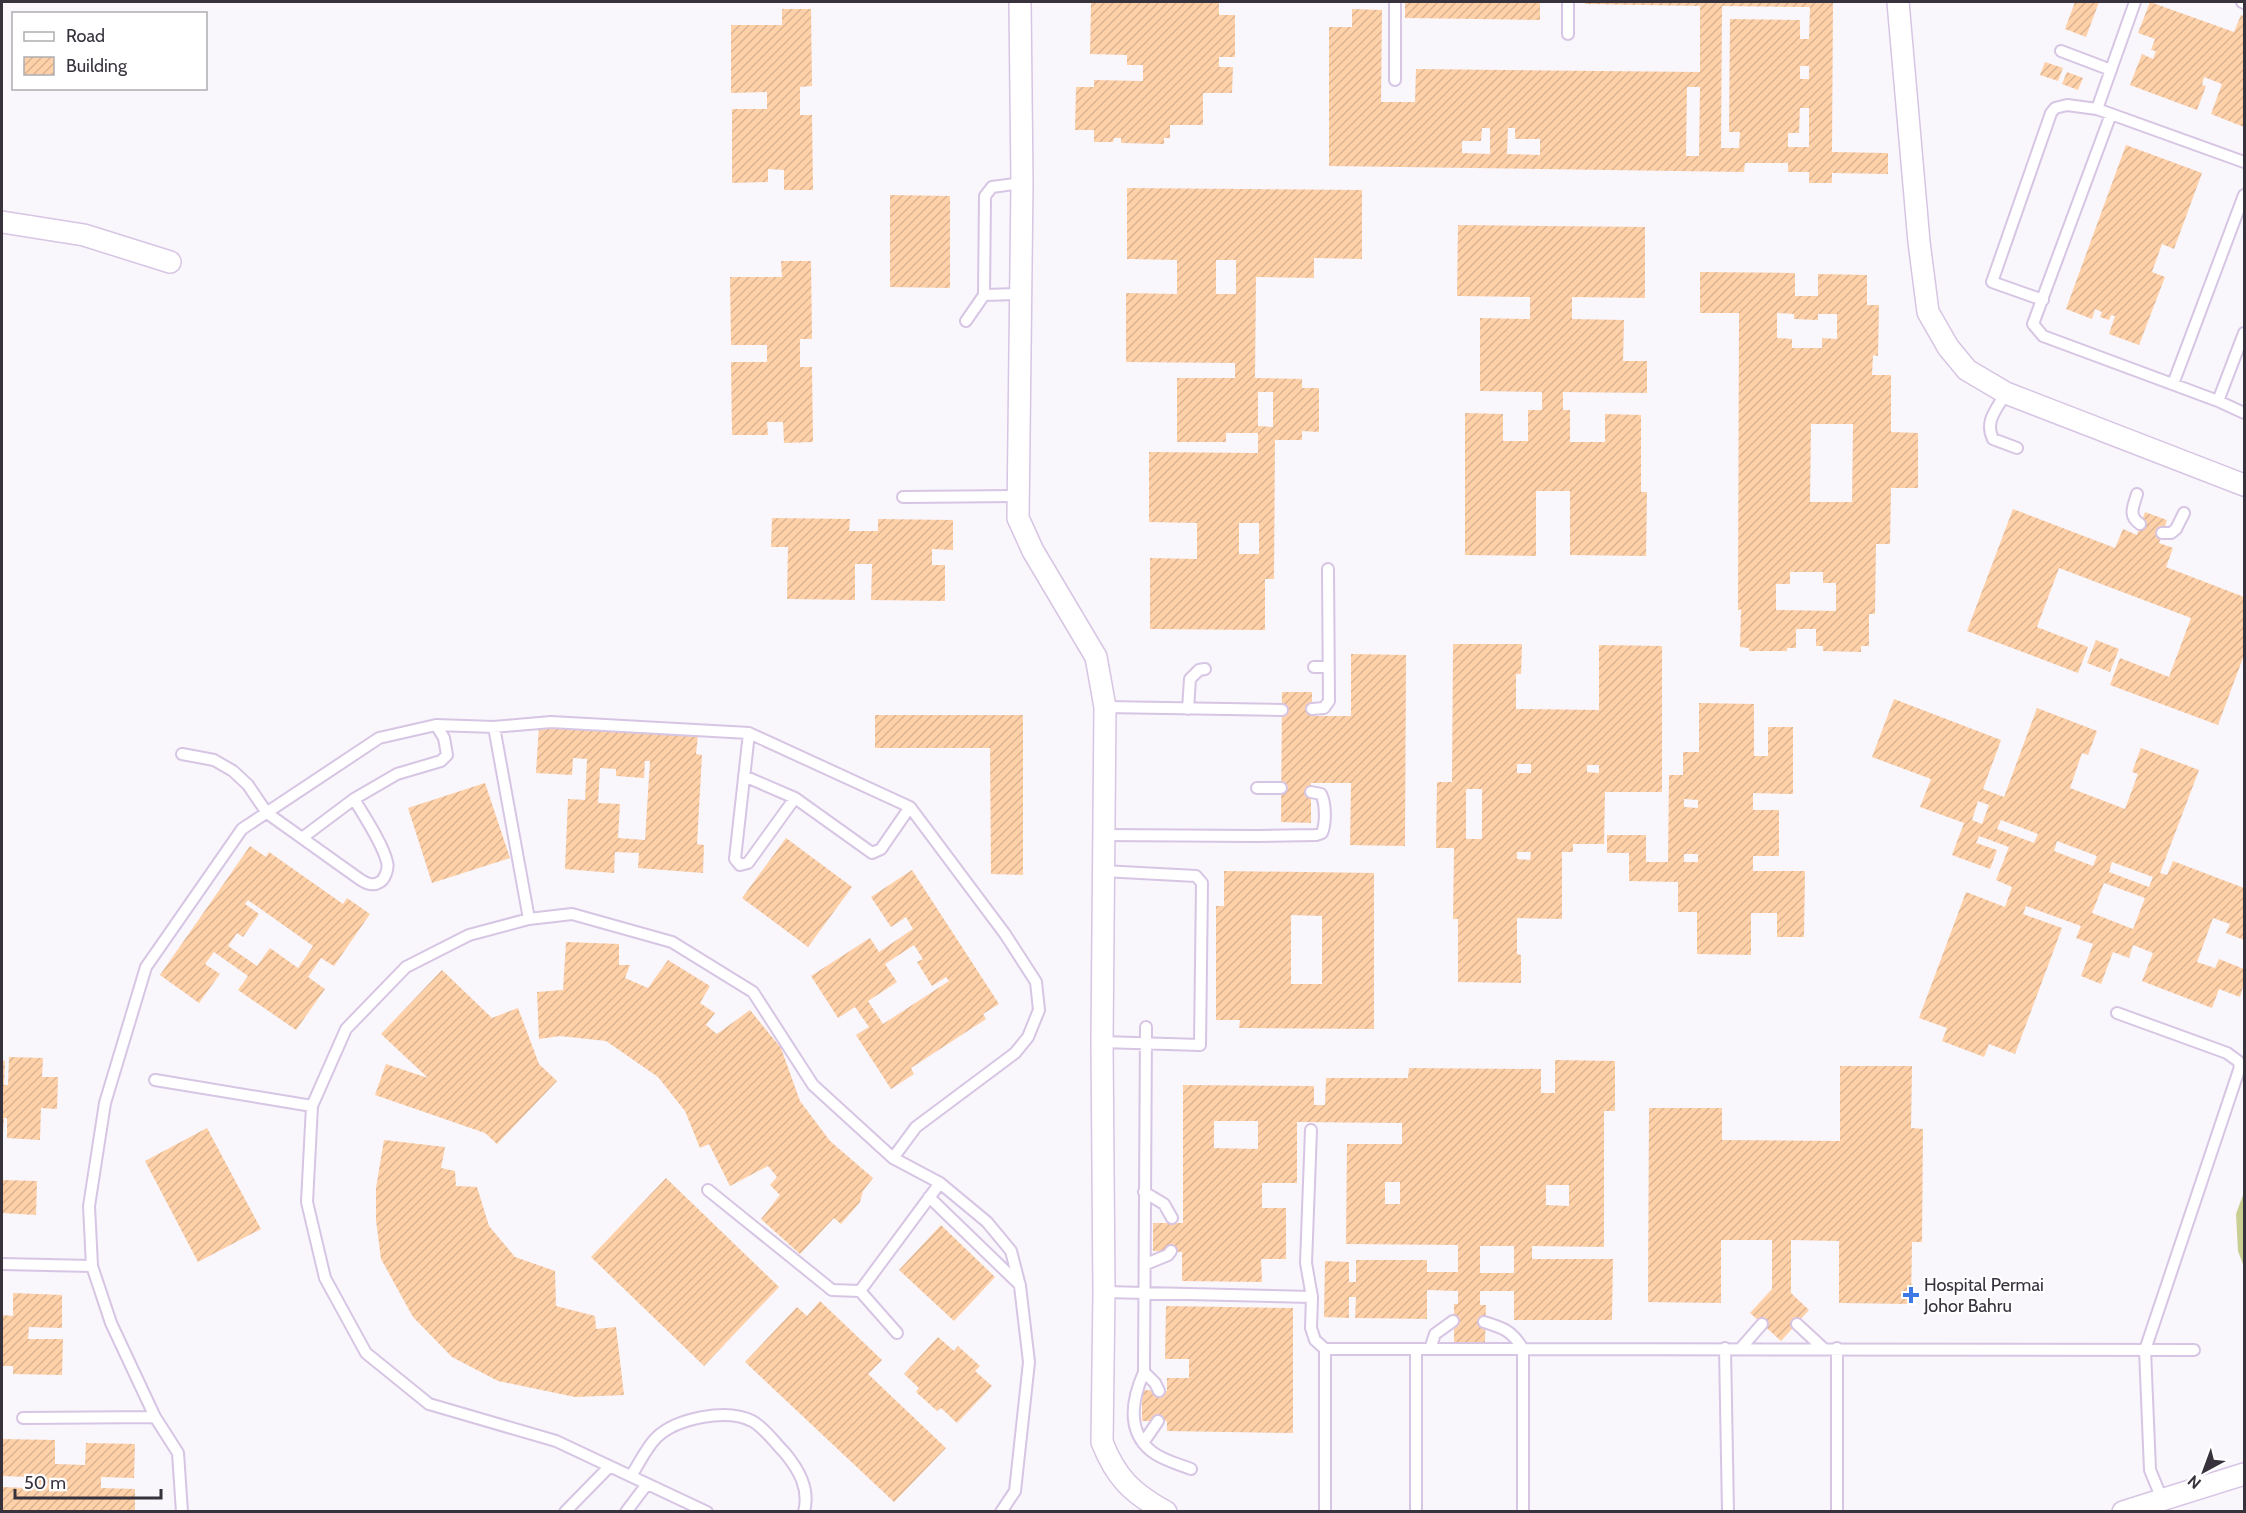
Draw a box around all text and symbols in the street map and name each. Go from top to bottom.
legend [12,12,207,90]
text: Road [66,25,105,47]
text: Building [66,55,128,77]
place label: Hospital Permai Johor Bahru [1923,1274,2044,1317]
marker: Hospital Permai Johor Bahru [1902,1286,1920,1304]
north arrow [2174,1441,2234,1501]
scale bar [15,1462,160,1500]
text: N [2184,1471,2205,1493]
text: 50 m [24,1472,66,1494]

